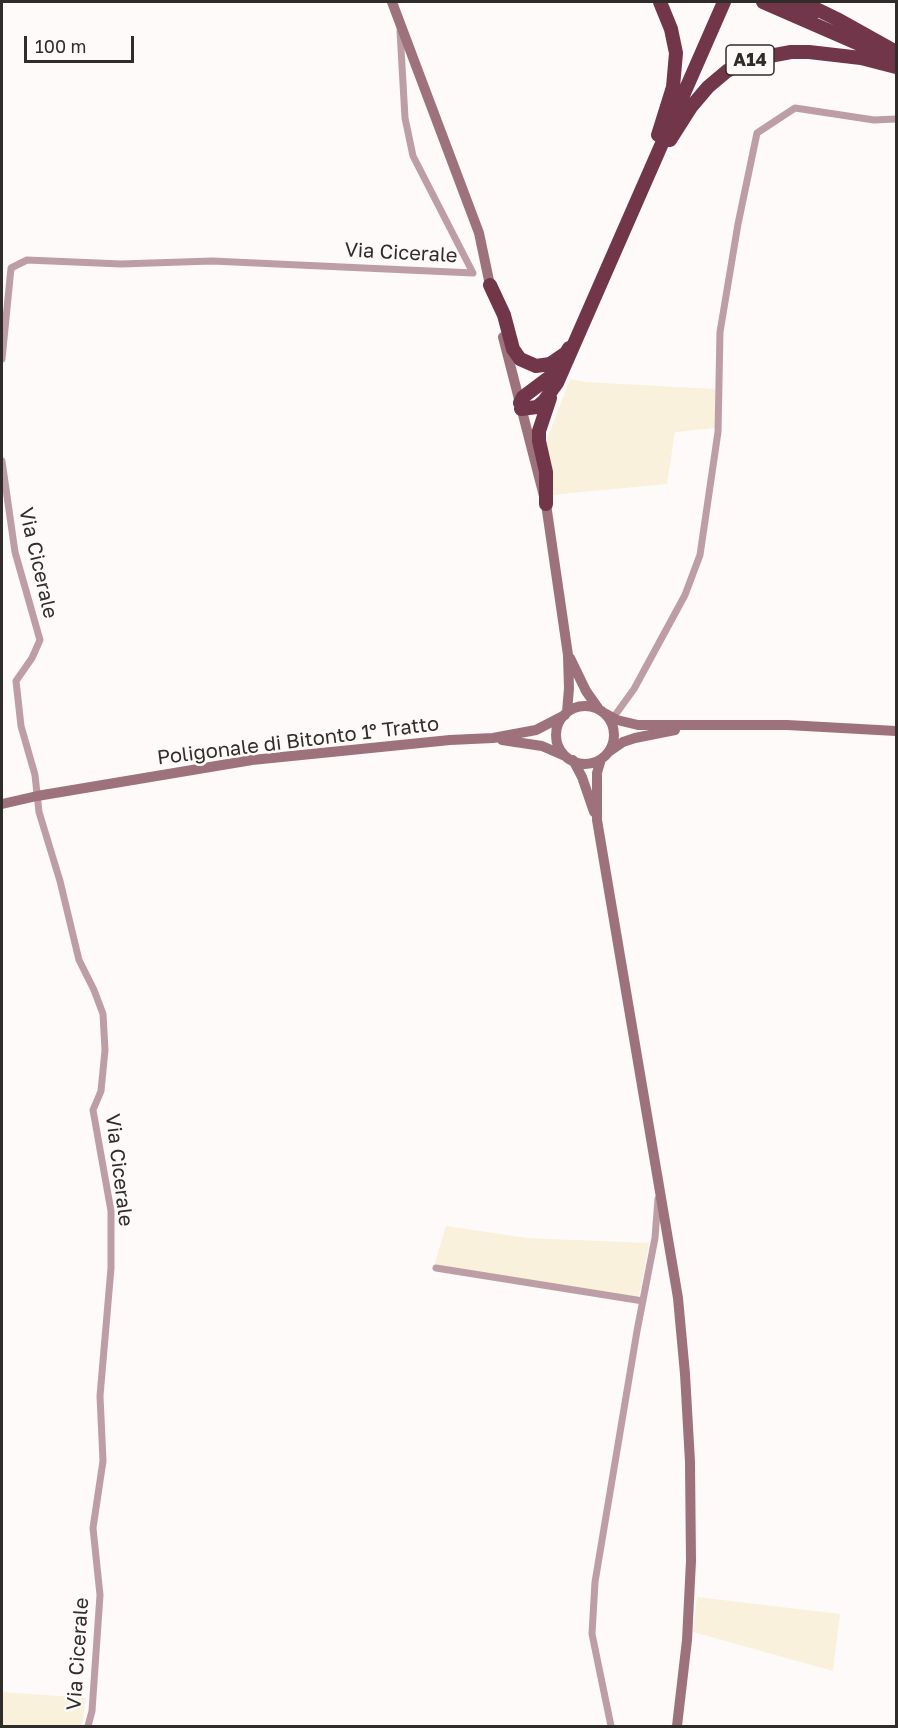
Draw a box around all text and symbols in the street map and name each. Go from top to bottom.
scale bar [27,24,136,62]
text: 100 m [35,35,86,57]
road number: A14 [726,45,774,75]
street label: Via Cicerale [344,238,458,268]
street label: Via Cicerale [14,505,62,621]
street label: Poligonale di Bitonto 1° Tratto [156,712,440,770]
street label: Via Cicerale [100,1112,138,1228]
street label: Via Cicerale [62,1597,94,1711]

